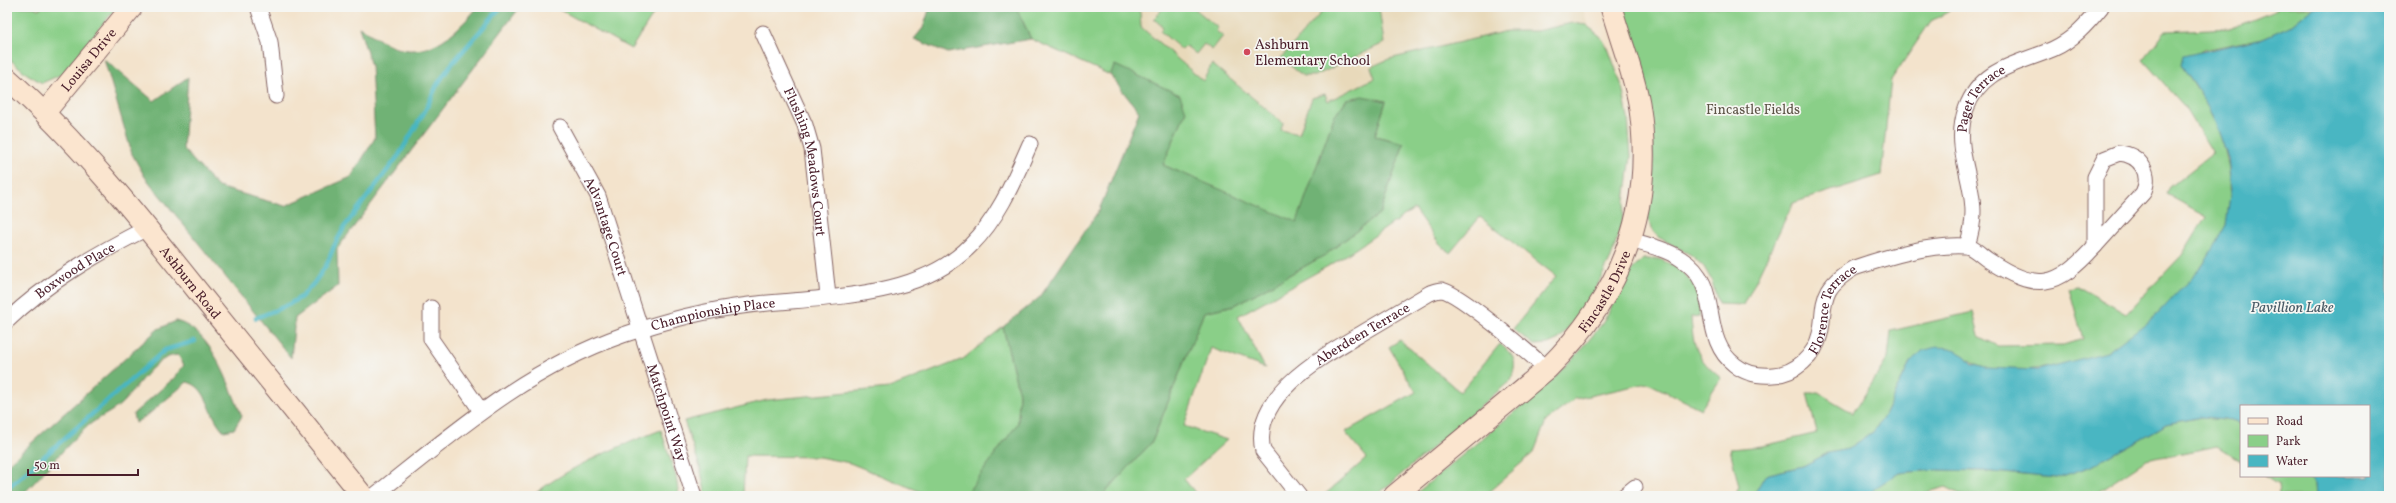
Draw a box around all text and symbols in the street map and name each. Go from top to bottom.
street label: Louisa Drive [58,24,122,96]
place label: Ashburn Elementary School [1255,36,1370,71]
marker: Ashburn Elementary School [1242,47,1252,57]
street label: Paget Terrace [1953,61,2010,134]
street label: Flushing Meadows Court [778,85,829,237]
park label: Fincastle Fields [1706,101,1800,120]
street label: Advantage Court [578,174,631,279]
street label: Boxwood Place [32,238,119,304]
street label: Ashburn Road [154,243,225,324]
street label: Fincastle Drive [1575,248,1636,337]
street label: Florence Terrace [1805,260,1861,359]
street label: Championship Place [649,294,777,336]
water label: Pavillion Lake [2250,298,2334,319]
street label: Aberdeen Terrace [1312,299,1414,371]
street label: Matchpoint Way [641,362,690,464]
legend [2240,405,2370,477]
text: Road [2276,414,2303,430]
text: Park [2276,434,2301,450]
scale bar [28,451,138,477]
text: Water [2276,454,2308,470]
text: 50 m [34,458,60,474]

